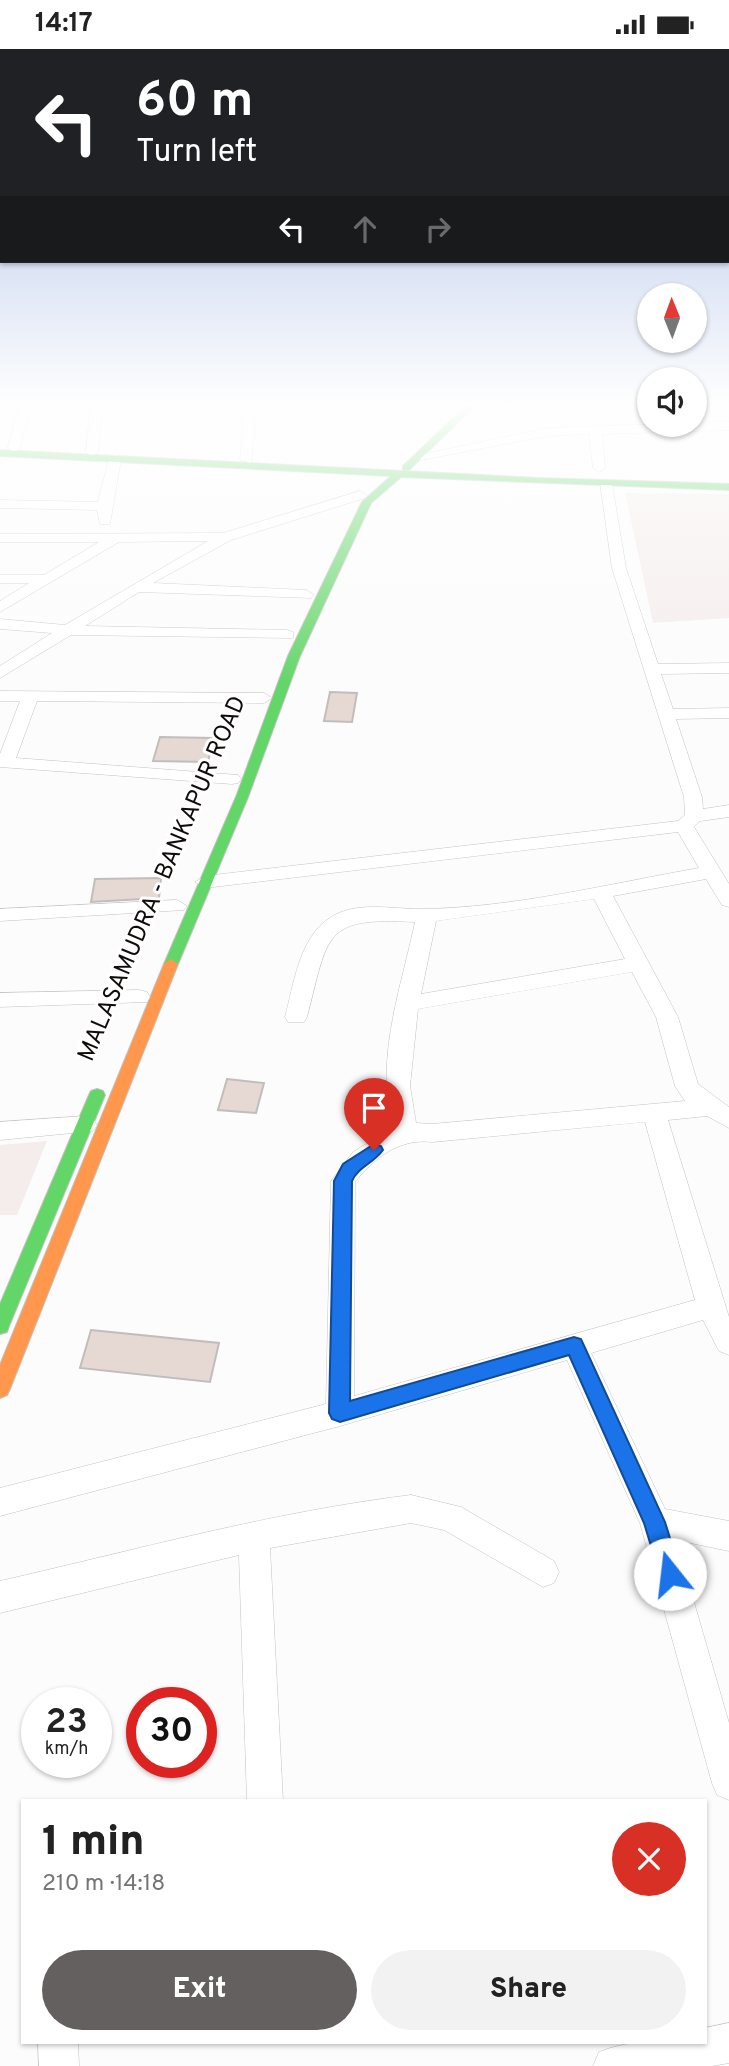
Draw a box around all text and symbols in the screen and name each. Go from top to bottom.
text: 14:17 [35,8,93,41]
text: 60 m [136,72,254,134]
icon: left [21,77,112,168]
text: Turn left [136,133,257,173]
icon: left [273,210,311,248]
icon: ahead [346,210,384,248]
icon: right [419,210,457,248]
north arrow [637,283,707,353]
map controls [637,283,707,437]
button: sound [637,367,707,437]
street label: MALASAMUDRA - BANKAPUR ROAD [72,692,254,1066]
pin [344,1078,404,1150]
icon: arrive [355,1089,393,1127]
position arrow [633,1537,707,1611]
speed limit sign: 30 [126,1687,217,1778]
text: 23 [45,1701,88,1745]
text: km/h [45,1738,88,1761]
text: 1 min [42,1817,145,1870]
button: close [612,1822,686,1896]
text: 210 m · 14:18 [42,1870,165,1899]
button: Exit [42,1950,357,2030]
button: Share [371,1950,686,2030]

